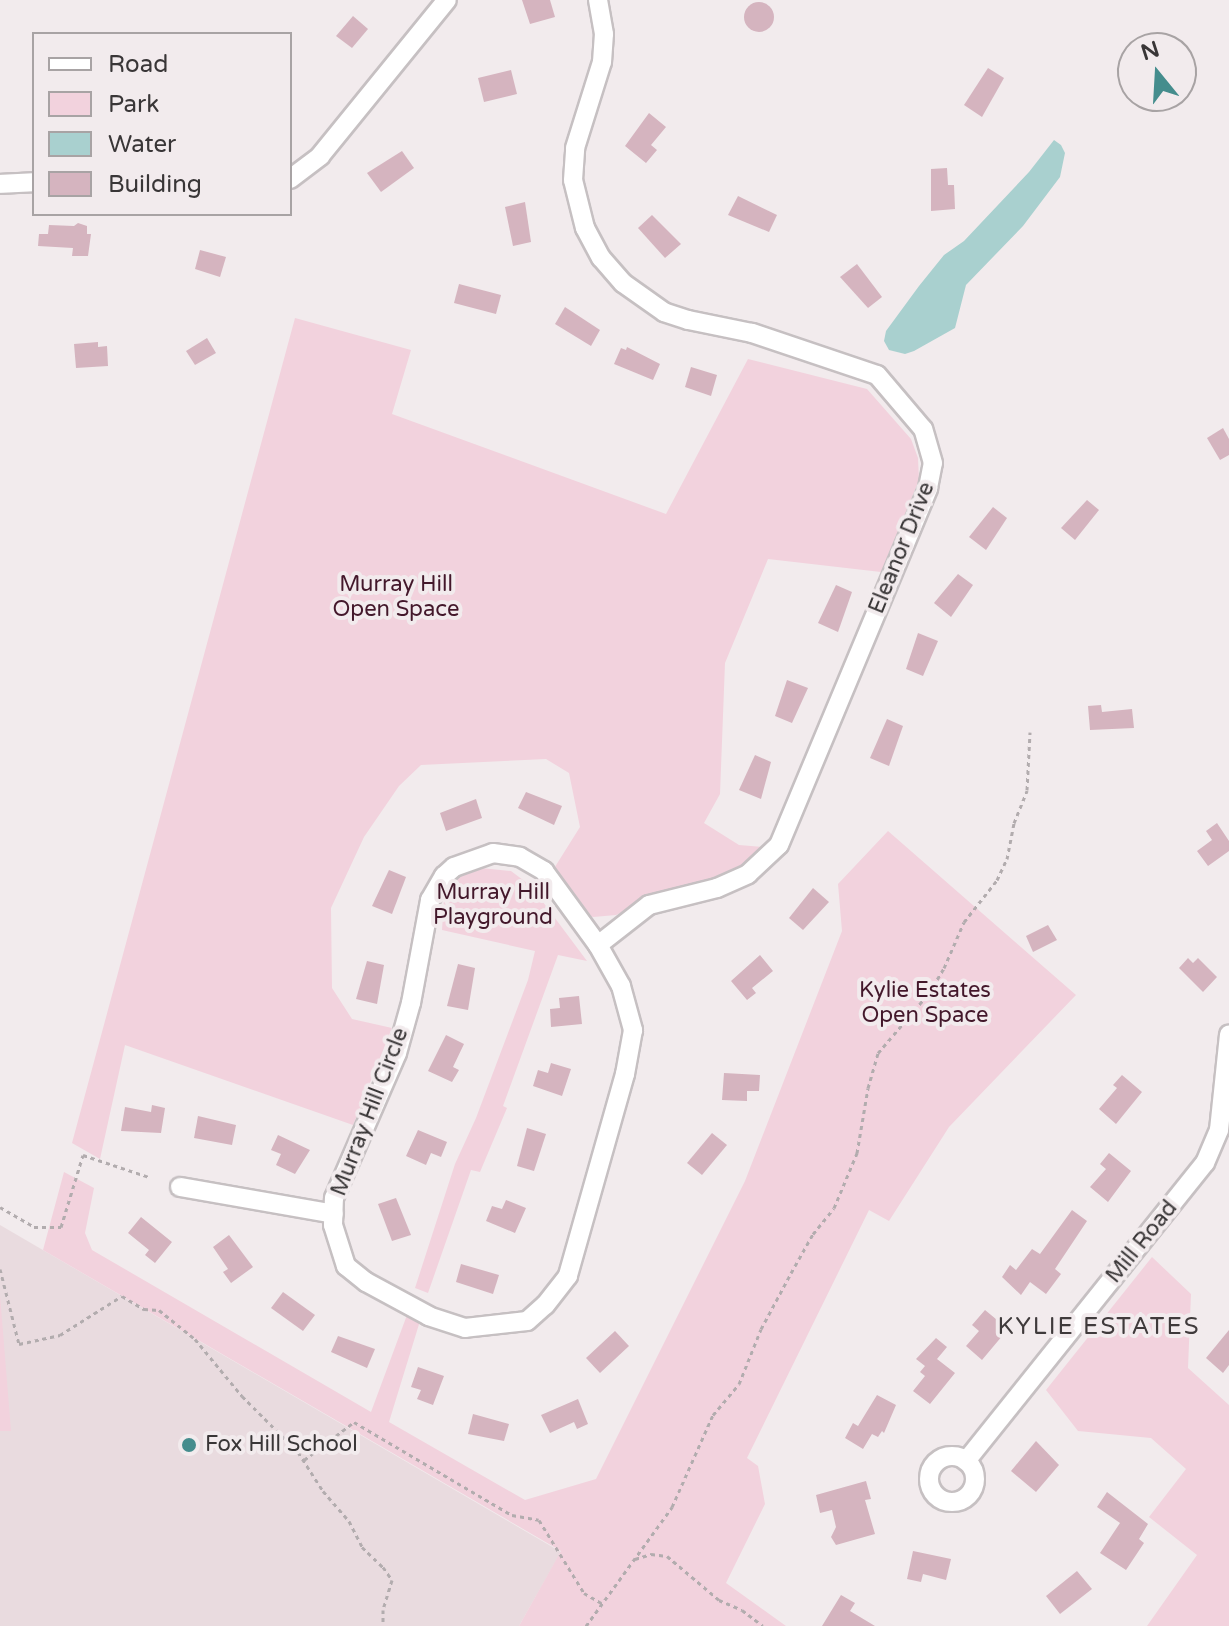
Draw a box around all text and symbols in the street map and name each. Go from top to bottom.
legend [32,32,292,216]
north arrow [1117,32,1197,112]
text: N [1138,36,1163,66]
text: Road [108,50,168,79]
text: Park [108,90,159,119]
text: Water [108,130,176,159]
text: Building [108,170,202,199]
street label: Eleanor Drive [864,478,940,618]
park label: Murray Hill Open Space [333,571,459,622]
park label: Murray Hill Playground [433,879,553,930]
park label: Kylie Estates Open Space [859,977,991,1028]
street label: Murray Hill Circle [326,1024,414,1200]
street label: Mill Road [1101,1195,1183,1289]
district label: KYLIE ESTATES [997,1313,1201,1341]
place label: Fox Hill School [205,1432,358,1458]
marker: Fox Hill School [180,1436,198,1454]

